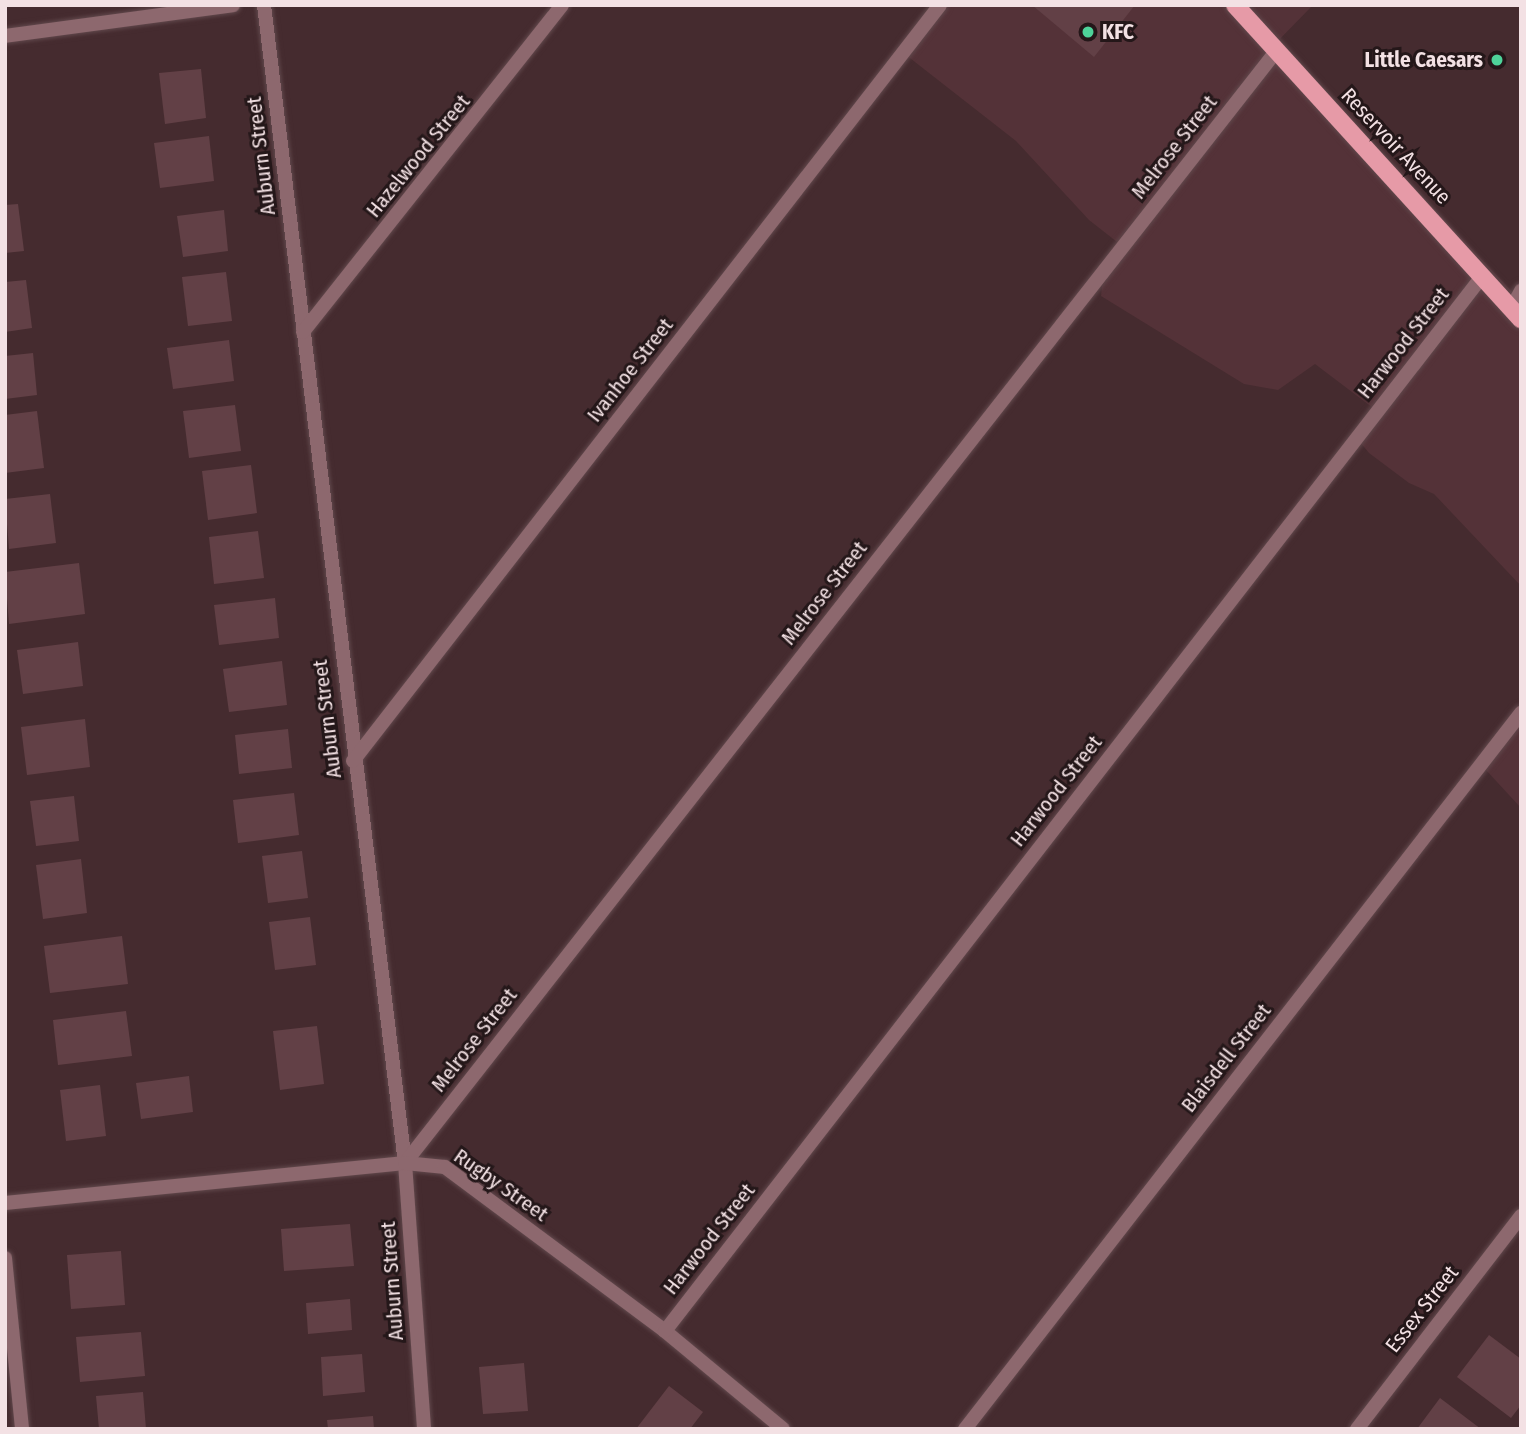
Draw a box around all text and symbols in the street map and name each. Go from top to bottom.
place label: KFC [1102,19,1134,45]
marker: KFC [1080,24,1096,40]
place label: Little Caesars [1364,47,1483,73]
marker: Little Caesars [1489,52,1505,68]
street label: Reservoir Avenue [1336,83,1456,209]
street label: Hazelwood Street [361,89,475,223]
street label: Melrose Street [1126,90,1222,204]
street label: Auburn Street [241,95,281,217]
street label: Harwood Street [1352,282,1454,404]
street label: Ivanhoe Street [582,313,678,427]
street label: Melrose Street [776,536,872,650]
street label: Auburn Street [307,658,347,780]
street label: Harwood Street [1005,730,1107,852]
street label: Melrose Street [426,983,522,1097]
street label: Blaisdell Street [1176,999,1276,1117]
street label: Rugby Street [449,1143,553,1227]
street label: Harwood Street [658,1178,760,1300]
street label: Auburn Street [375,1221,409,1341]
street label: Essex Street [1380,1260,1464,1358]

